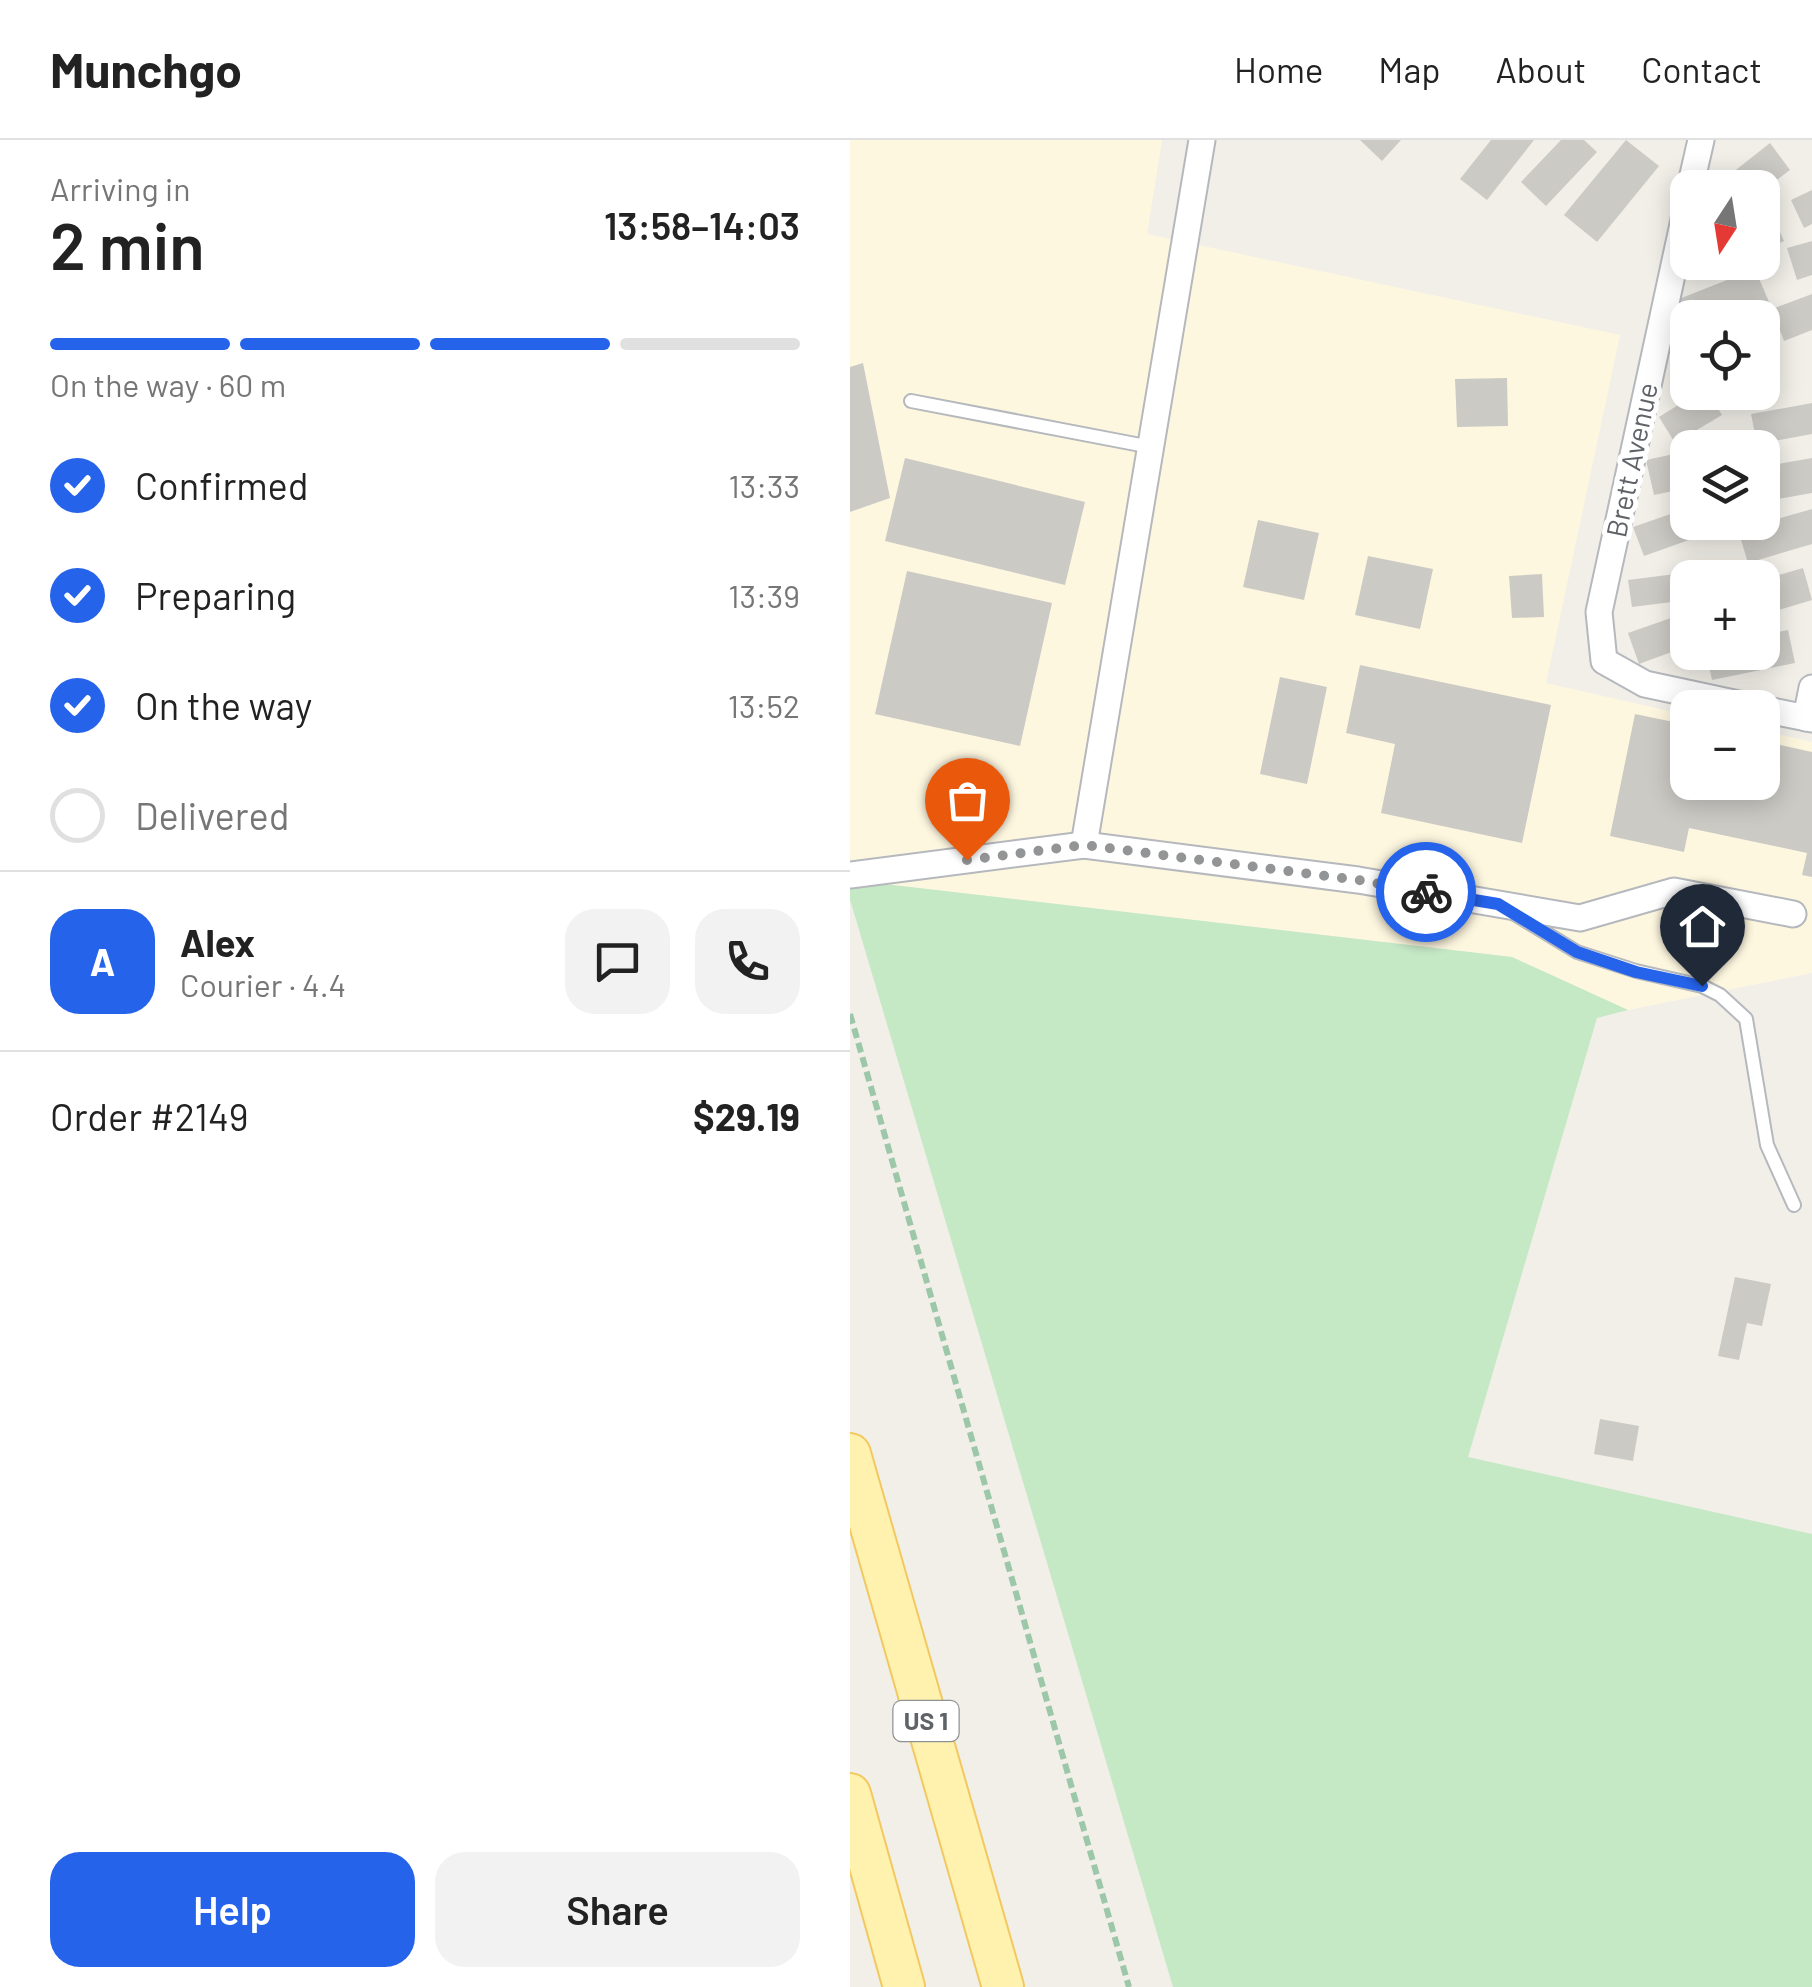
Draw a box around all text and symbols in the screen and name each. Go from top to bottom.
text: Munchgo [50,40,242,98]
text: Home [1234,48,1323,90]
text: Map [1378,48,1441,90]
text: About [1496,48,1586,90]
text: Contact [1641,48,1762,90]
text: Arriving in [50,169,190,207]
north arrow [1670,170,1780,280]
map controls [1670,170,1780,800]
text: 13:58–14:03 [604,202,800,248]
text: 2 min [50,205,205,283]
button: locate [1670,300,1780,410]
text: On the way · 60 m [50,365,286,403]
street label: Brett Avenue [1598,379,1664,540]
button: layers [1670,430,1780,540]
icon: check [50,458,105,513]
text: Confirmed [135,462,308,508]
text: 13:33 [729,466,800,504]
button: + [1670,560,1780,670]
icon: check [50,568,105,623]
text: Preparing [135,572,296,618]
text: 13:39 [728,576,800,614]
icon: check [50,678,105,733]
text: On the way [135,682,312,728]
text: 13:52 [728,686,800,724]
button: − [1670,690,1780,800]
pin [925,758,1010,861]
icon: bag [940,773,995,828]
text: Delivered [135,792,289,838]
courier [1376,842,1476,942]
icon: bike [1399,865,1454,920]
pin [1660,884,1745,987]
icon: home [1675,899,1730,954]
button: chat [565,909,670,1014]
button: phone [695,909,800,1014]
text: Alex [180,919,255,965]
text: A [90,938,115,984]
text: Courier · 4.4 [180,965,346,1003]
text: Order #2149 [50,1093,249,1139]
text: $29.19 [693,1093,800,1139]
road number: US 1 [894,1701,958,1741]
button: Help [50,1852,415,1967]
button: Share [435,1852,800,1967]

